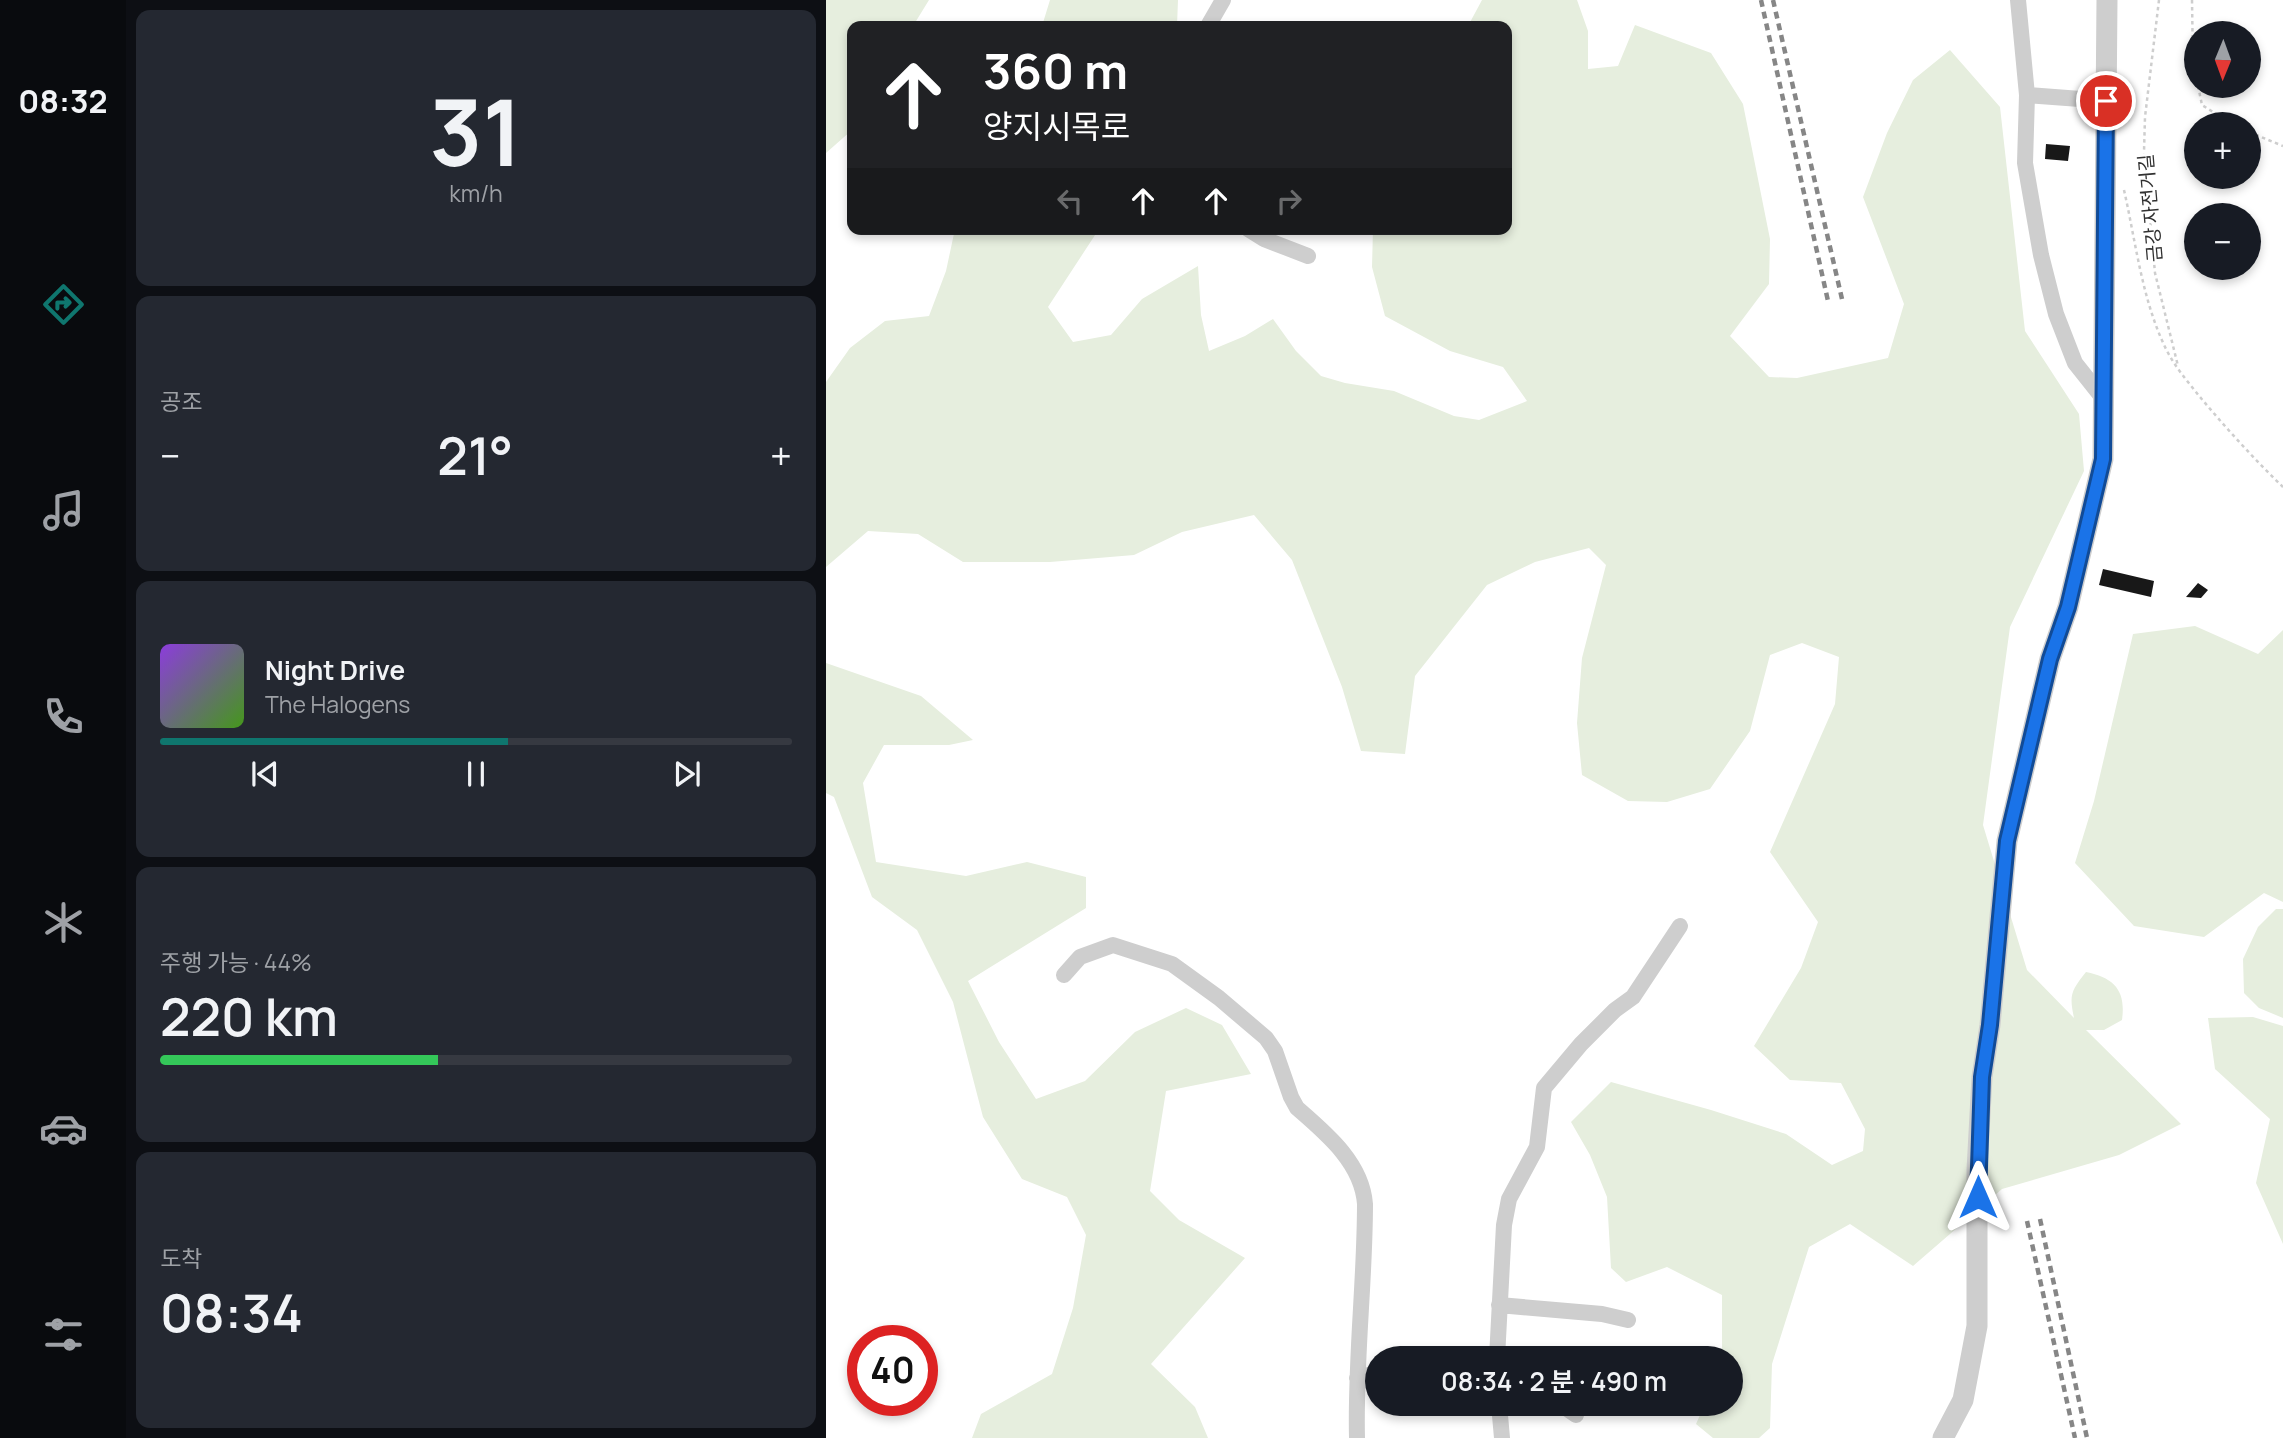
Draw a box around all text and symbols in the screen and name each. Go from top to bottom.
north arrow [2184,21,2261,98]
map controls [2184,21,2261,280]
text: 360 m [983,37,1128,104]
icon: ahead [868,49,959,140]
text: 31 [430,69,522,193]
pin [2076,71,2136,131]
text: 08:32 [18,79,108,123]
icon: arrive [2087,82,2125,120]
text: 양지시목로 [983,104,1130,148]
button: + [2184,112,2261,189]
street label: 금강 자전거길 [2132,153,2168,263]
text: km/h [449,177,503,209]
icon: left [1051,182,1089,220]
icon: ahead [1124,182,1162,220]
icon: ahead [1197,182,1235,220]
icon: right [1270,182,1308,220]
button: − [2184,203,2261,280]
icon: directions [39,280,88,329]
text: 공조 [160,385,202,417]
text: 21° [437,420,513,491]
text: − [160,429,181,481]
text: + [770,429,792,481]
icon: music [39,486,88,535]
text: Night Drive [265,652,405,688]
text: The Halogens [265,688,410,720]
icon: phone [39,692,88,741]
icon: previous [246,755,284,793]
icon: pause [457,755,495,793]
icon: next [668,755,706,793]
icon: climate [39,898,88,947]
text: 주행 가능 · 44% [160,946,312,978]
text: 220 km [160,981,338,1052]
icon: car [39,1104,88,1153]
position arrow [1941,1160,2015,1234]
text: 도착 [160,1242,202,1274]
text: 08:34 [160,1277,303,1348]
icon: filters [39,1310,88,1359]
speed limit sign: 40 [847,1325,938,1416]
text: 08:34 · 2 분 · 490 m [1441,1363,1667,1399]

